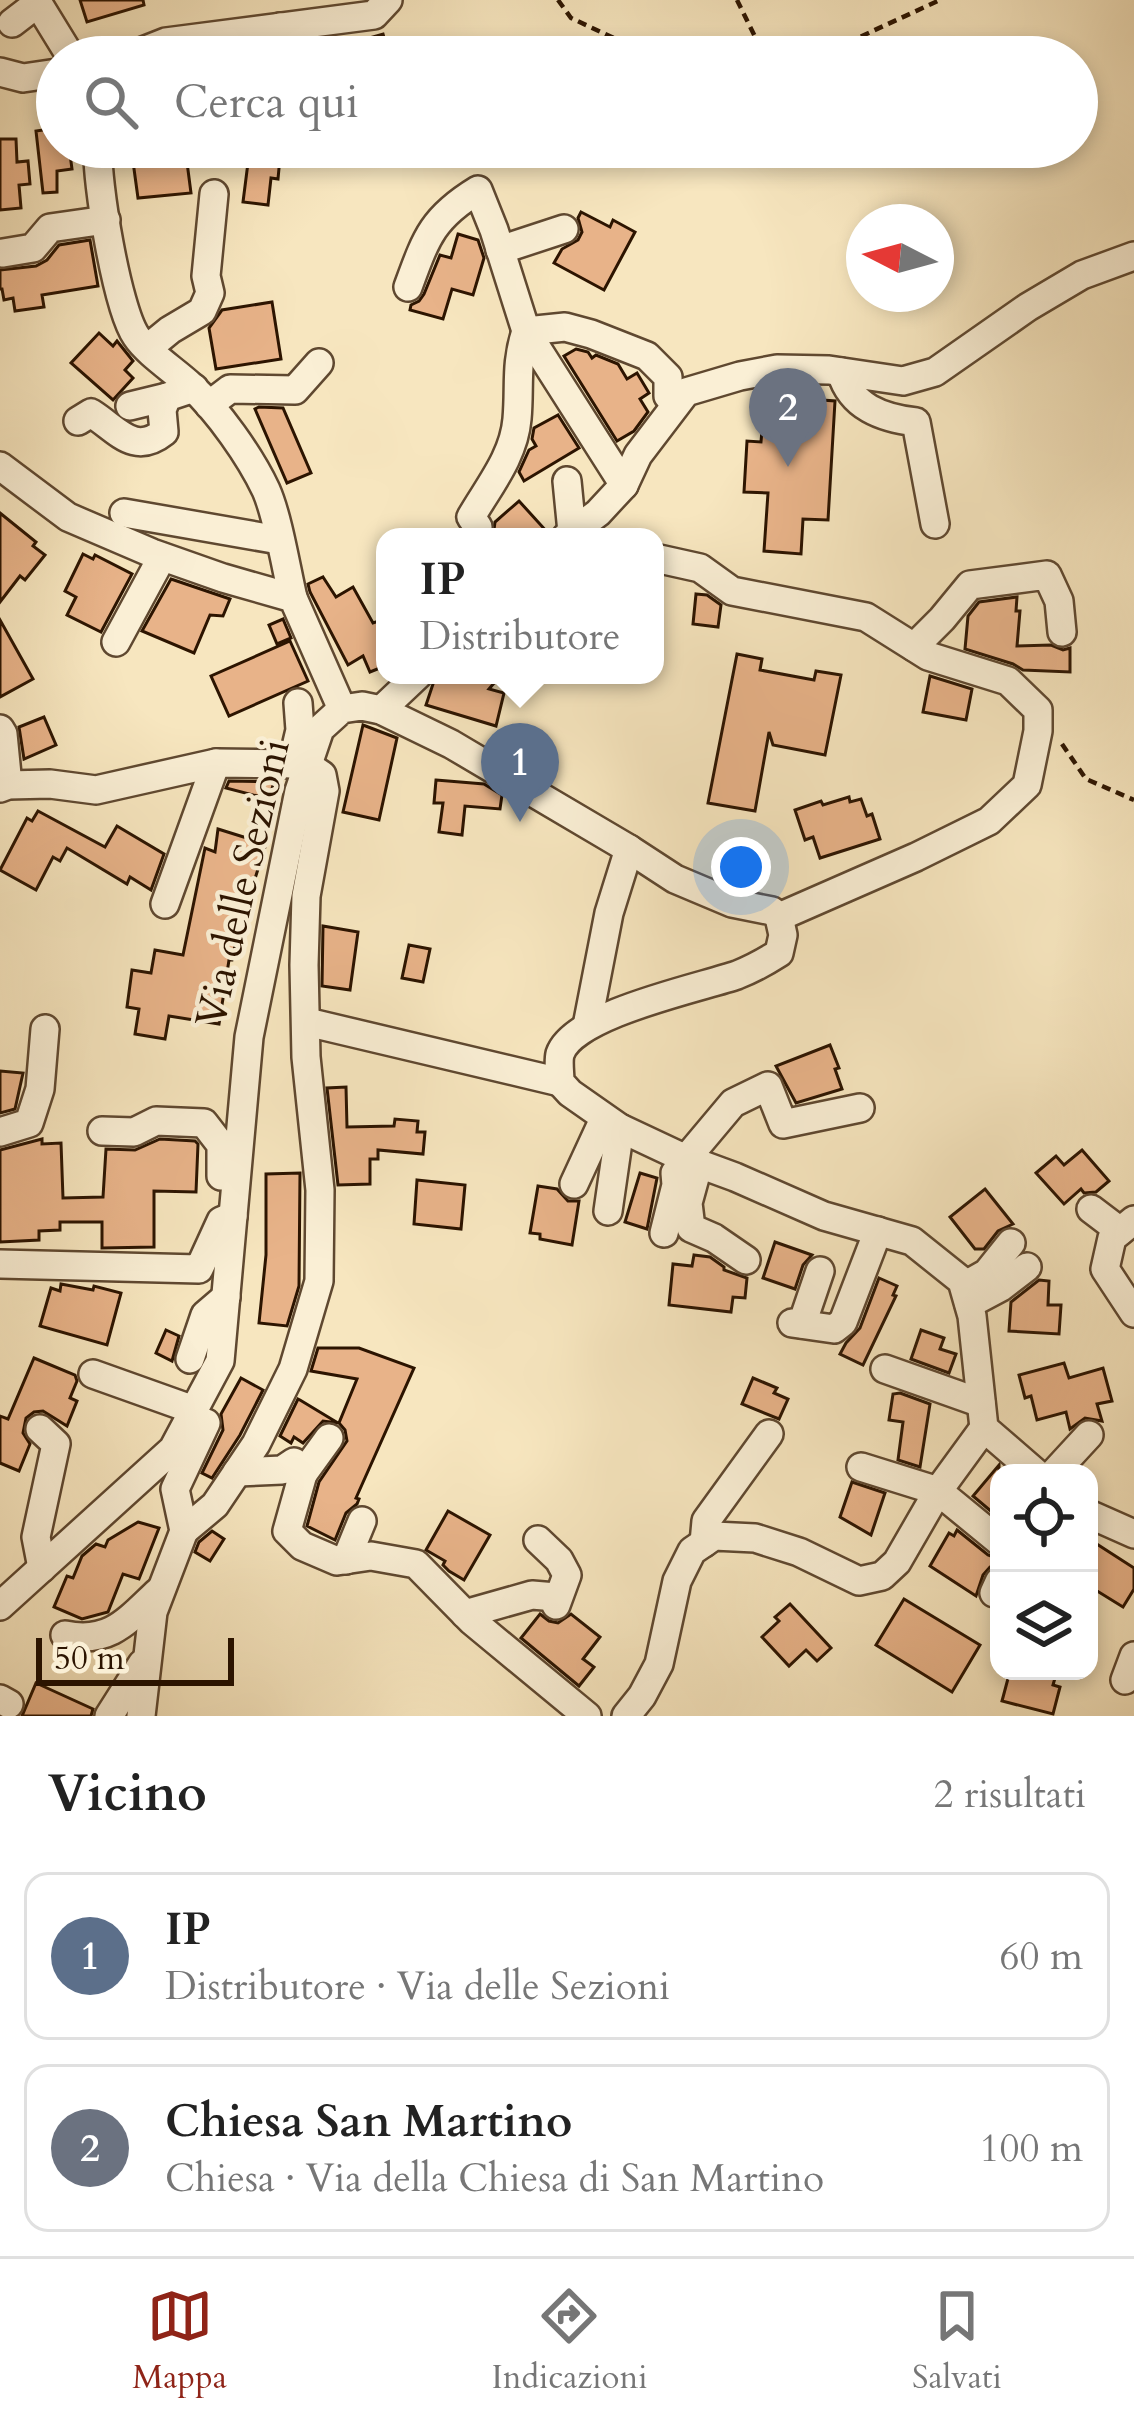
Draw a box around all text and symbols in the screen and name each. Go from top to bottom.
search box [36,36,1098,168]
icon: search [78,69,144,135]
text: Cerca qui [174,72,359,133]
north arrow [846,204,954,312]
pin: 2 [749,368,827,467]
popup [376,528,664,684]
text: IP [420,549,465,610]
text: Distributore [420,610,620,663]
pin: 1 [481,723,559,822]
street label: Via delle Sezioni [182,733,304,1033]
your location [711,837,771,897]
map controls [990,1464,1098,1680]
button: locate [990,1464,1098,1572]
button: layers [990,1572,1098,1680]
scale bar [36,1632,234,1685]
text: 50 m [54,1636,125,1681]
text: Vicino [48,1759,207,1829]
text: 2 risultati [934,1768,1086,1821]
text: IP [165,1899,211,1960]
text: 1 [80,1930,100,1983]
text: 60 m [1000,1930,1083,1983]
text: Distributore · Via delle Sezioni [165,1960,670,2013]
text: Chiesa San Martino [165,2091,572,2152]
text: 2 [80,2122,100,2175]
text: 100 m [980,2122,1083,2175]
text: Chiesa · Via della Chiesa di San Martino [165,2152,824,2205]
tab: Mappa [132,2283,227,2400]
tab: Indicazioni [491,2283,647,2400]
tab: Salvati [912,2283,1002,2400]

